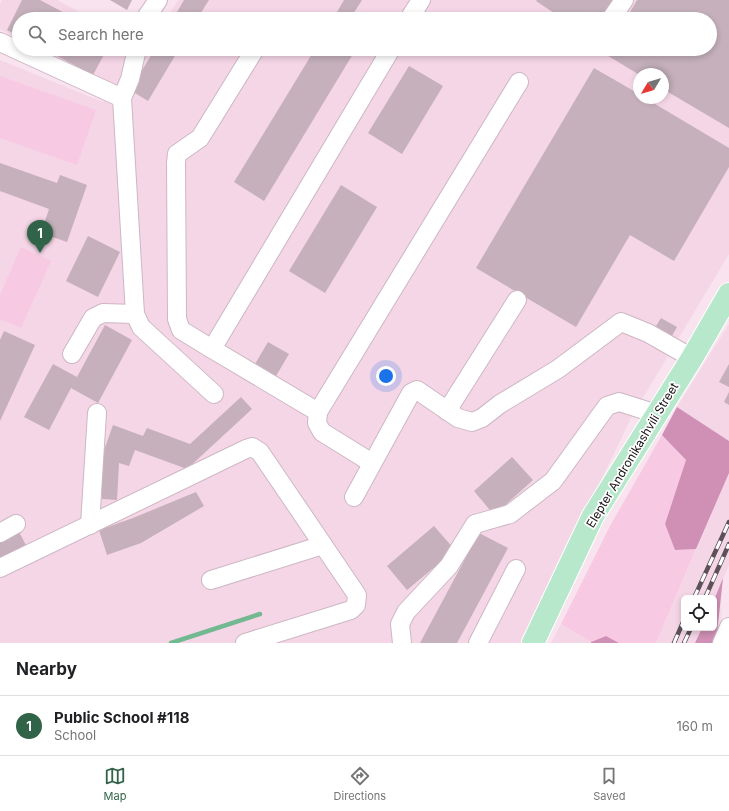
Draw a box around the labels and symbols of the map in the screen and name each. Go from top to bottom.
north arrow [633,68,669,104]
pin: 1 [27,220,53,253]
your location [376,366,396,386]
street label: Elepter Andronikashvili Street [583,380,681,530]

